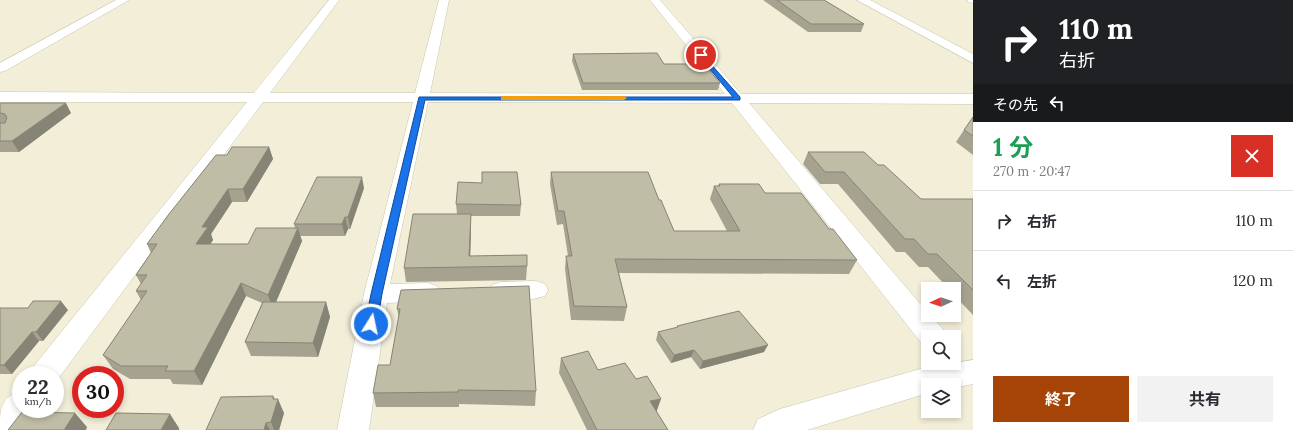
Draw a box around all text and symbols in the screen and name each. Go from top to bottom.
text: 110 m [1059,11,1133,47]
icon: right [993,16,1045,68]
pin [684,38,718,72]
icon: arrive [690,44,712,66]
text: 右折 [1059,49,1095,72]
icon: left [1046,92,1068,114]
text: その先 [993,95,1038,114]
text: 1 分 [993,132,1033,163]
button: close [1231,135,1273,177]
text: 270 m · 20:47 [993,163,1071,180]
icon: right [993,210,1015,232]
text: 110 m [1235,211,1273,230]
text: 右折 [1027,212,1057,231]
icon: left [993,270,1015,292]
text: 120 m [1233,271,1273,290]
text: 左折 [1027,272,1057,291]
north arrow [921,282,961,322]
map controls [921,282,961,418]
position arrow [350,303,392,345]
button: search [921,330,961,370]
speed limit sign: 30 [72,366,124,418]
text: 22 [27,374,49,399]
button: 終了 [993,376,1129,422]
button: 共有 [1137,376,1273,422]
button: layers [921,378,961,418]
text: km/h [24,395,52,408]

